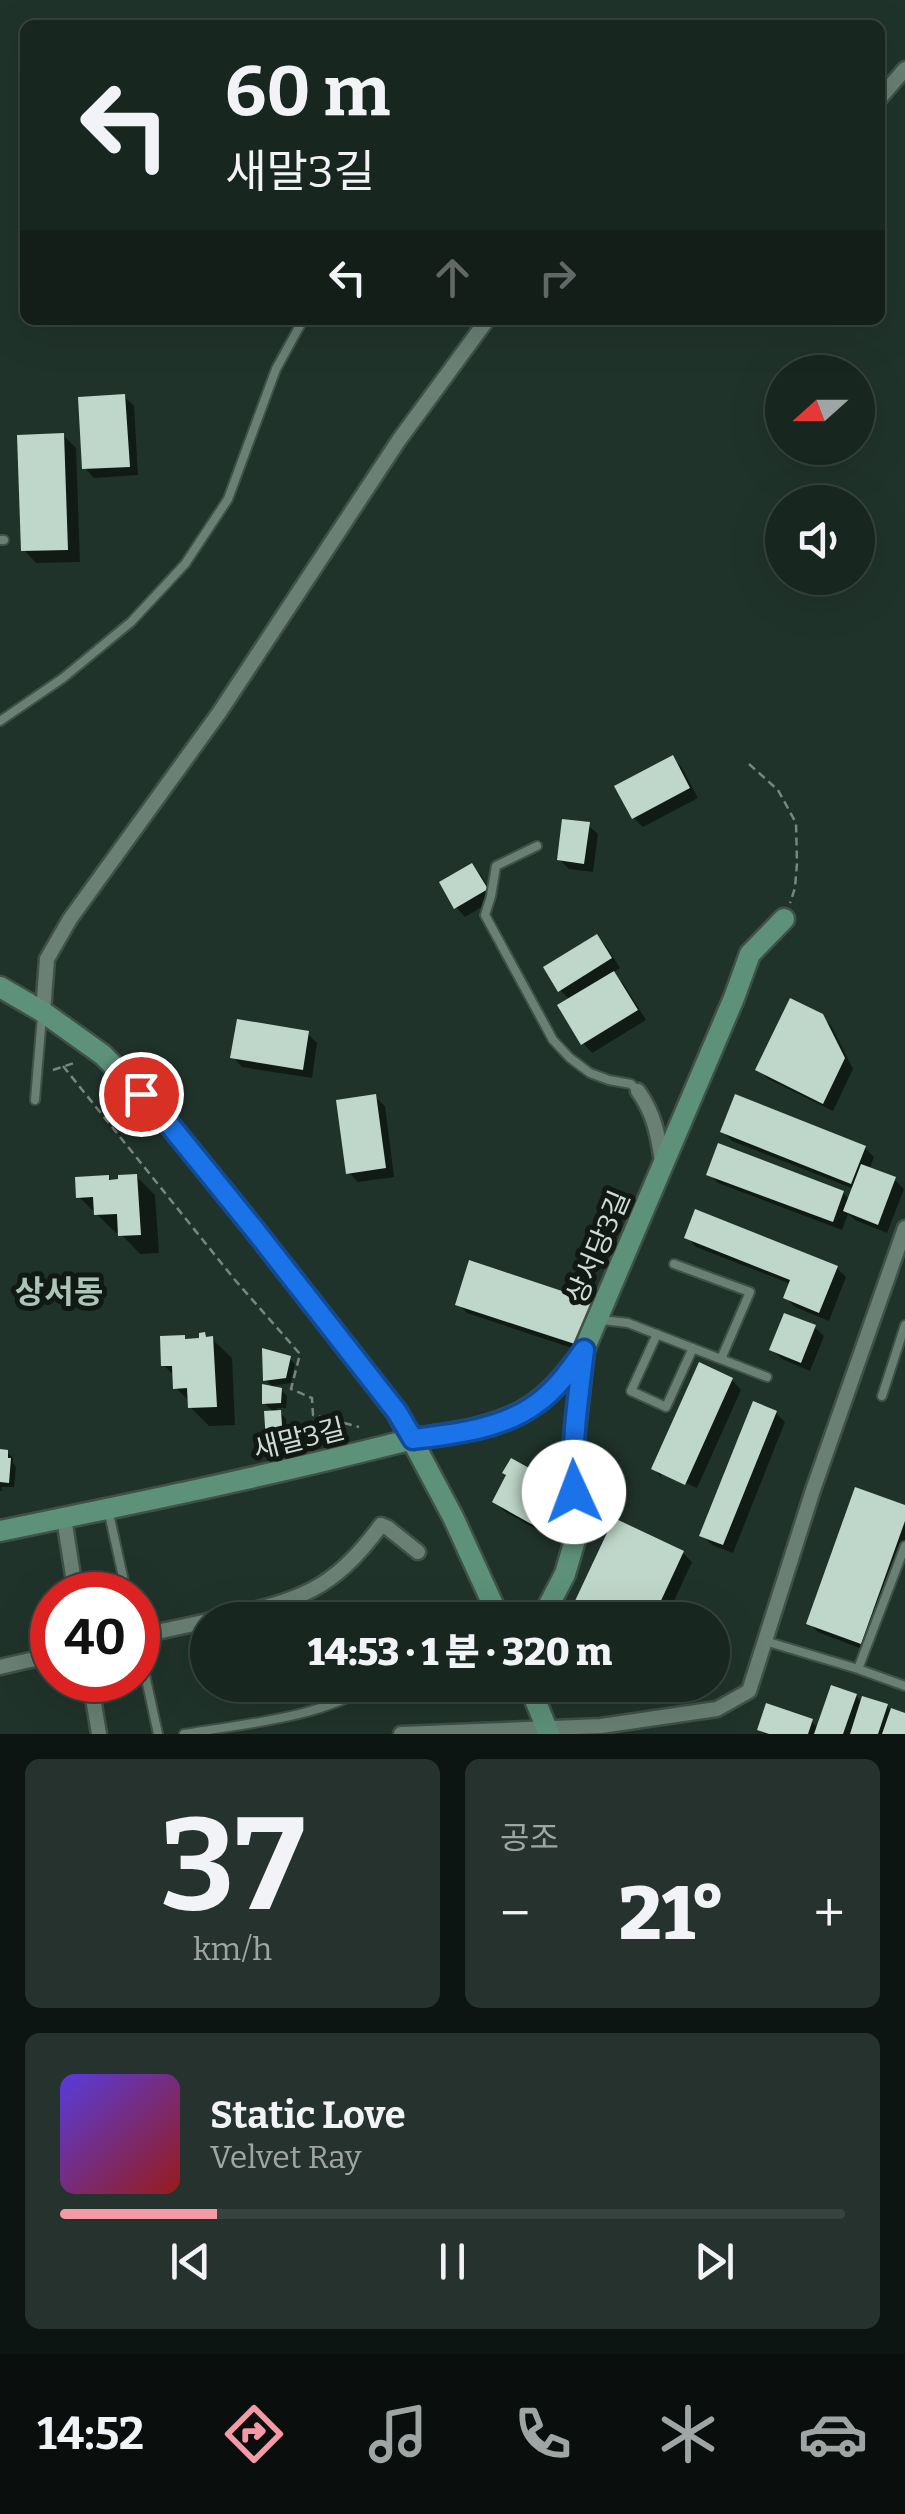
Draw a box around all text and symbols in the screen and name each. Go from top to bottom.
text: 60 m [225,50,390,134]
icon: left [60,60,190,190]
text: 새말3길 [225,145,375,199]
icon: left [320,250,375,305]
icon: ahead [425,250,480,305]
icon: right [530,250,585,305]
north arrow [765,355,875,465]
map controls [765,355,875,595]
button: sound [765,485,875,595]
pin [99,1052,184,1137]
icon: arrive [114,1067,169,1122]
street label: 상서당3길 [560,1186,636,1308]
district label: 상서동 [15,1273,103,1311]
street label: 새말3길 [250,1412,348,1466]
position arrow [522,1440,626,1544]
speed limit sign: 40 [30,1572,160,1702]
text: 14:53 · 1 분 · 320 m [308,1629,612,1675]
text: 37 [160,1787,305,1943]
text: 공조 [500,1819,559,1857]
text: 21° [619,1869,725,1959]
text: − [500,1881,530,1947]
text: + [814,1881,845,1947]
text: km/h [193,1930,272,1968]
text: Static Love [210,2092,406,2138]
text: Velvet Ray [210,2138,362,2176]
icon: previous [163,2234,218,2289]
icon: pause [425,2234,480,2289]
icon: next [687,2234,742,2289]
icon: directions [219,2399,289,2469]
icon: music [363,2399,433,2469]
icon: phone [508,2399,578,2469]
icon: climate [653,2399,723,2469]
icon: car [798,2399,868,2469]
text: 14:52 [37,2407,144,2461]

